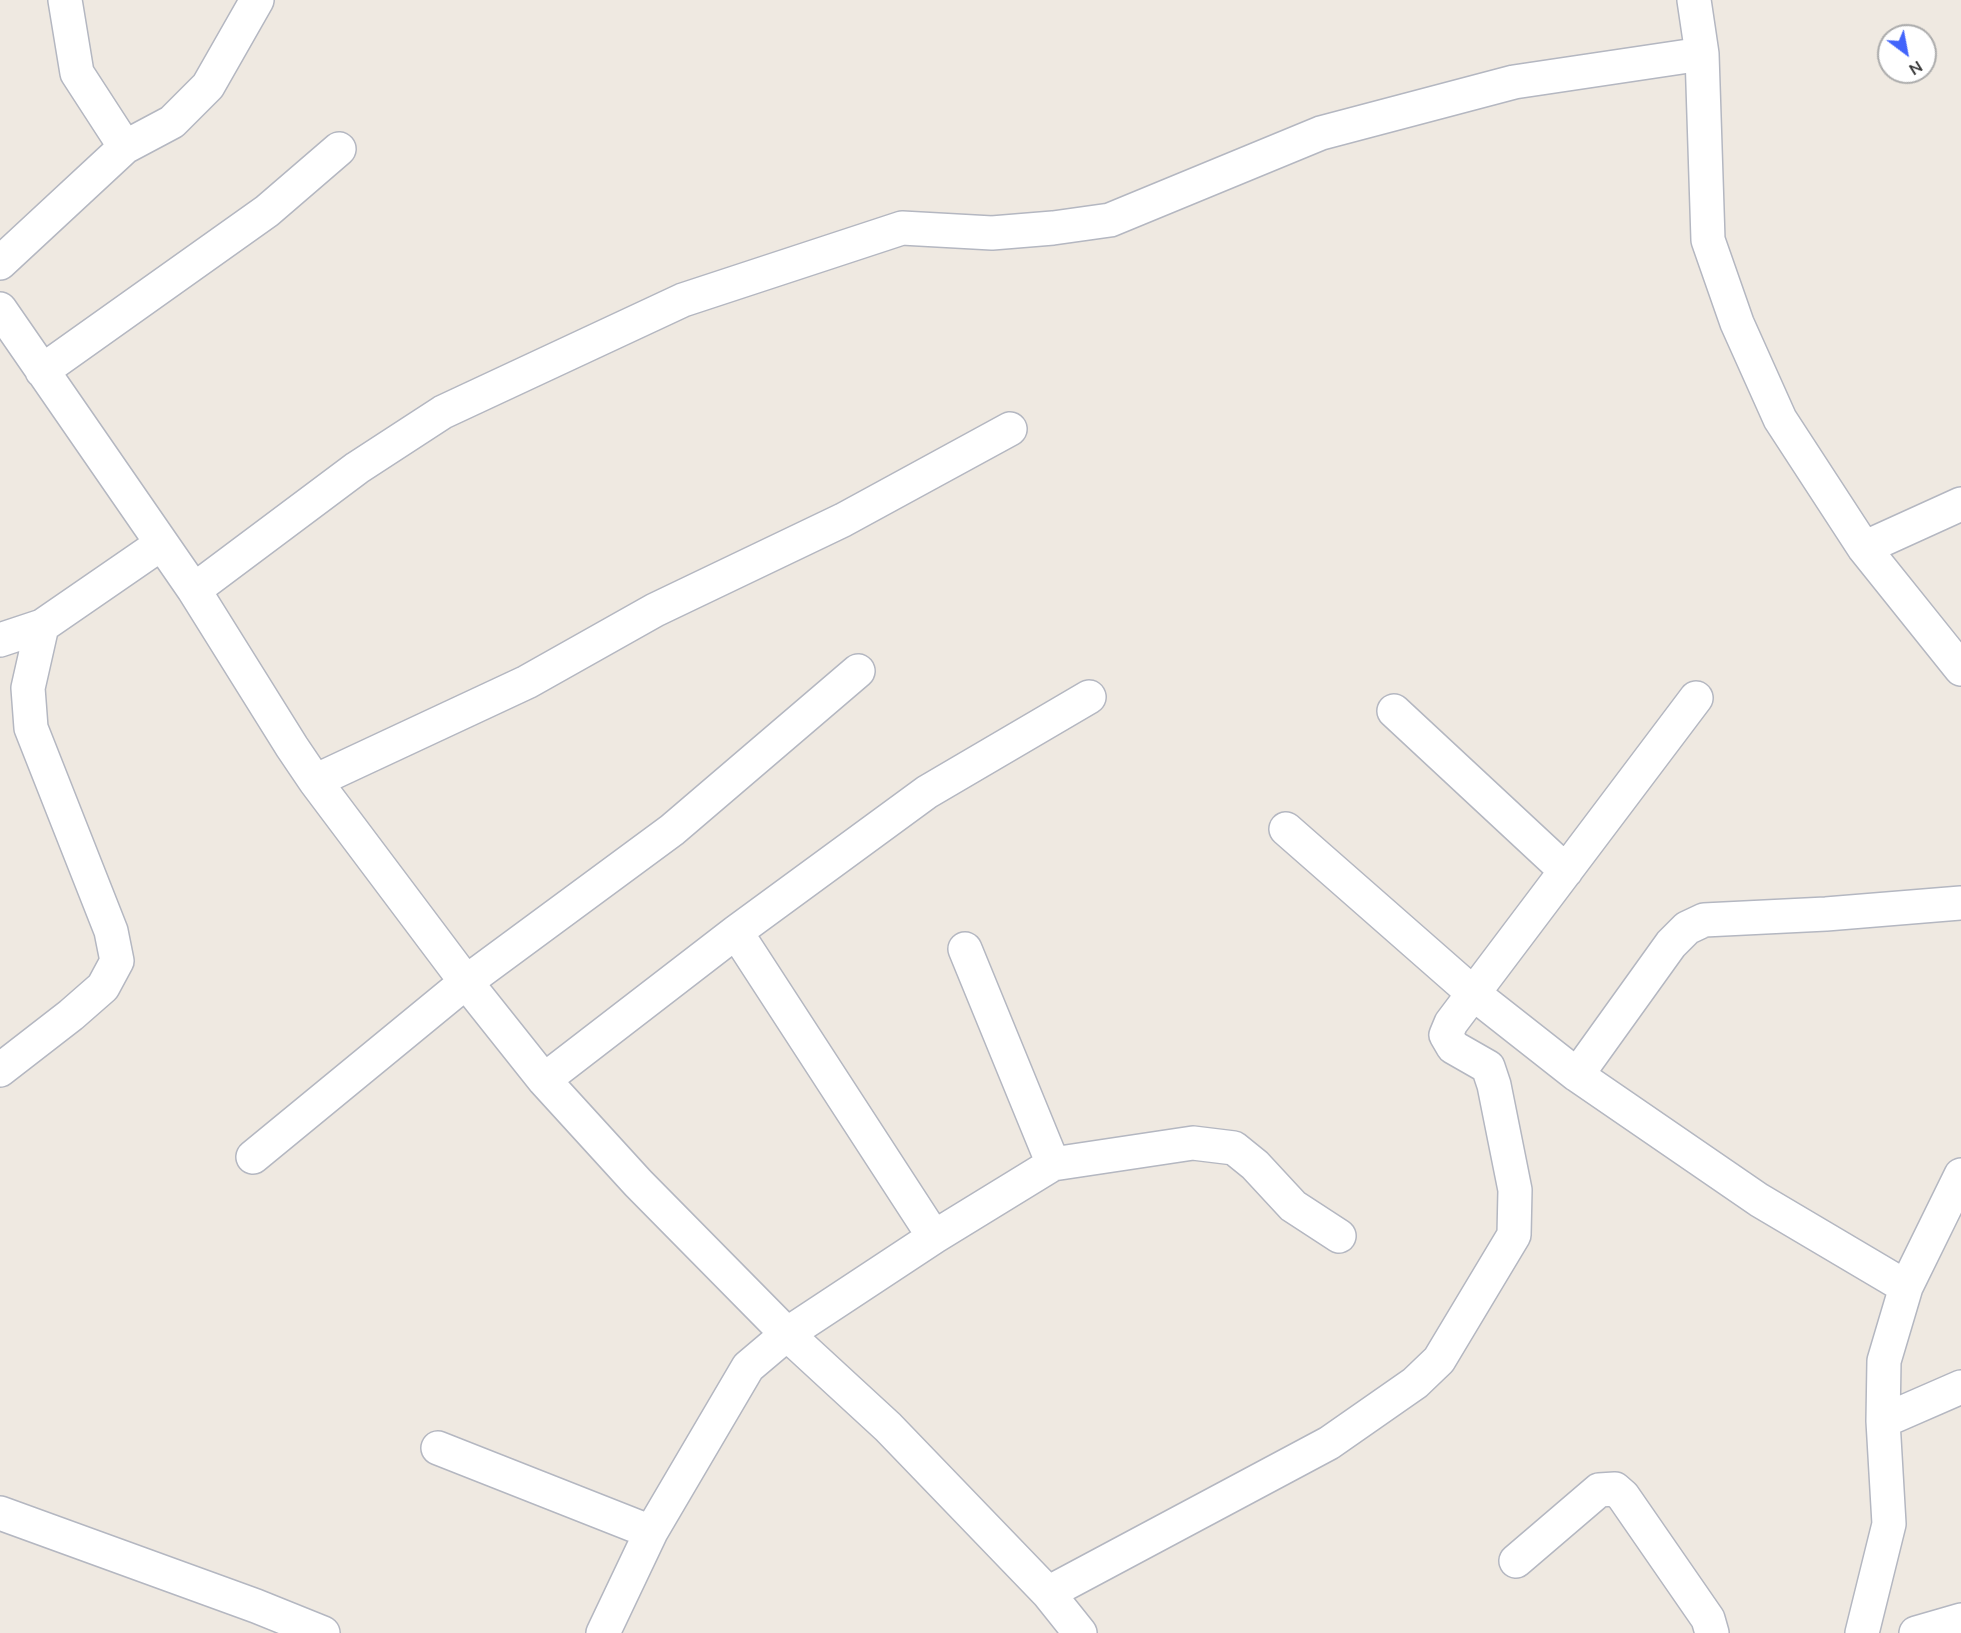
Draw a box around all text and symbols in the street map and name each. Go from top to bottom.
north arrow [1877,24,1937,84]
text: N [1905,55,1926,80]

